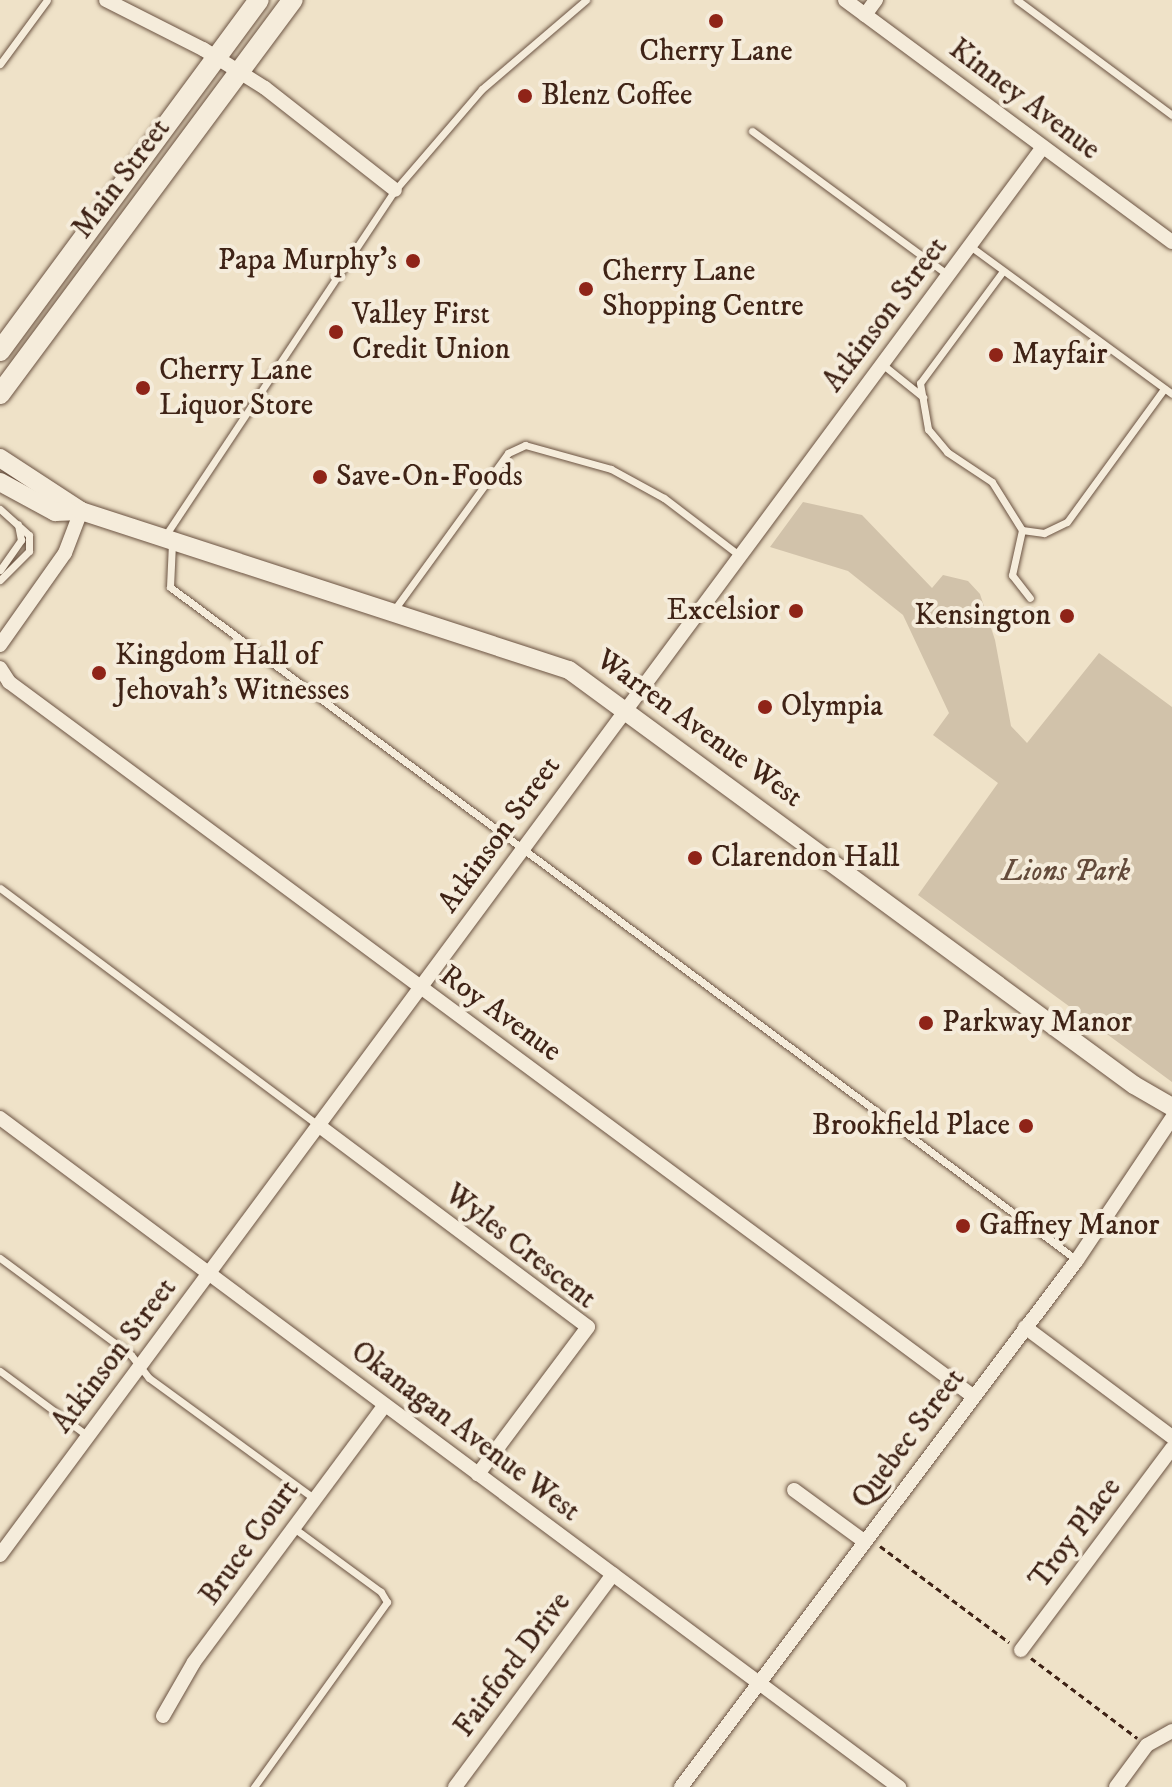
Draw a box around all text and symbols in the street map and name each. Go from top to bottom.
marker: Cherry Lane [707,12,725,30]
street label: Kinney Avenue [941,32,1107,168]
place label: Cherry Lane [639,34,793,70]
place label: Blenz Coffee [541,78,692,114]
marker: Blenz Coffee [516,87,534,105]
street label: Main Street [65,112,179,246]
street label: Atkinson Street [816,230,956,400]
place label: Papa Murphy's [218,243,397,279]
marker: Papa Murphy's [404,252,422,270]
place label: Cherry Lane Shopping Centre [602,254,804,324]
marker: Cherry Lane Shopping Centre [577,280,595,298]
place label: Valley First Credit Union [352,297,510,368]
marker: Valley First Credit Union [327,323,345,341]
place label: Mayfair [1012,337,1107,373]
marker: Mayfair [987,346,1005,364]
place label: Cherry Lane Liquor Store [159,353,313,424]
marker: Cherry Lane Liquor Store [134,379,152,397]
place label: Save-On-Foods [336,459,523,495]
marker: Save-On-Foods [311,468,329,486]
place label: Excelsior [666,593,780,629]
place label: Kensington [914,598,1051,634]
marker: Excelsior [787,602,805,620]
marker: Kensington [1058,607,1076,625]
place label: Kingdom Hall of Jehovah's Witnesses [115,638,349,708]
street label: Warren Avenue West [589,642,809,816]
marker: Kingdom Hall of Jehovah's Witnesses [90,664,108,682]
place label: Olympia [781,689,883,725]
marker: Olympia [756,698,774,716]
street label: Atkinson Street [431,750,569,920]
place label: Clarendon Hall [711,840,899,876]
marker: Clarendon Hall [686,849,704,867]
park label: Lions Park [1002,854,1130,890]
street label: Roy Avenue [432,958,568,1070]
place label: Parkway Manor [942,1005,1132,1041]
marker: Parkway Manor [917,1014,935,1032]
place label: Brookfield Place [812,1108,1010,1144]
marker: Brookfield Place [1017,1117,1035,1135]
street label: Wyles Crescent [437,1177,603,1317]
place label: Gaffney Manor [979,1208,1159,1244]
marker: Gaffney Manor [954,1217,972,1235]
street label: Atkinson Street [45,1271,185,1441]
street label: Okanagan Avenue West [343,1334,587,1530]
street label: Quebec Street [845,1362,973,1516]
street label: Troy Place [1022,1471,1130,1597]
street label: Bruce Court [193,1473,307,1613]
street label: Fairford Drive [447,1585,579,1745]

